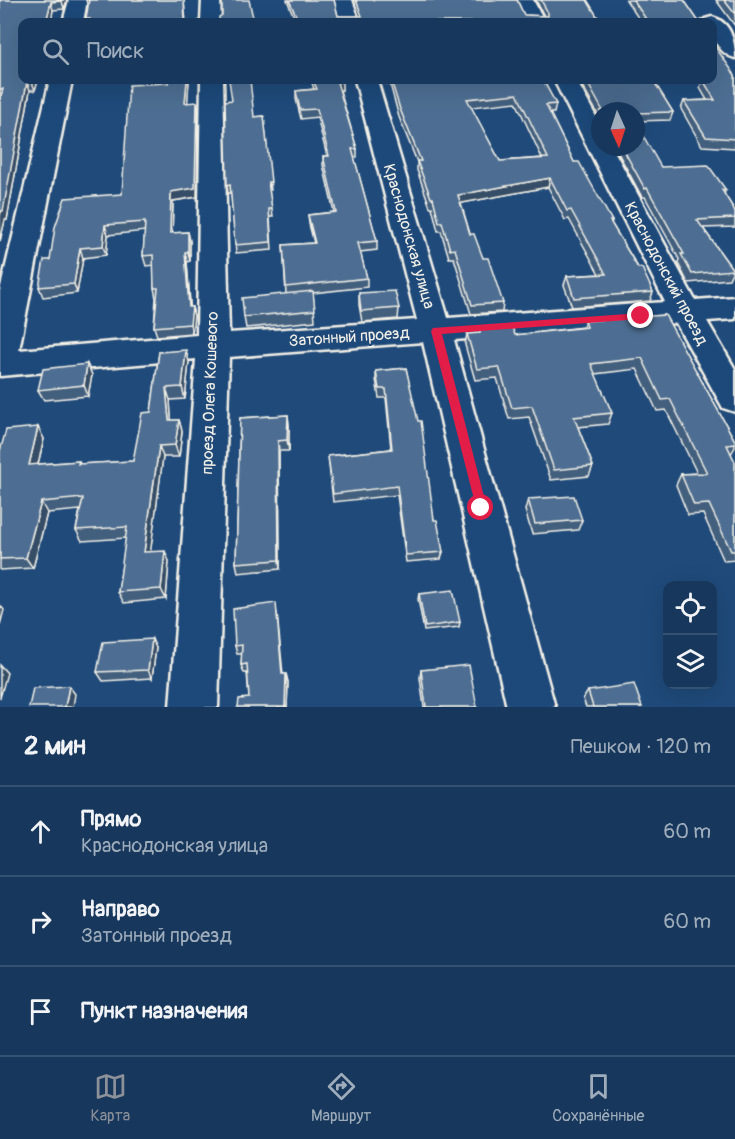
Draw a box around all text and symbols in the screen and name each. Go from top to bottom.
search box [18,18,717,84]
icon: search [39,35,72,68]
text: Поиск [87,37,144,65]
north arrow [591,102,645,156]
street label: Краснодонская улица [379,162,439,311]
street label: Краснодонский проезд [620,198,713,349]
route end [627,302,653,328]
street label: проезд Олега Кошевого [197,311,223,475]
street label: Затонный проезд [288,323,410,351]
route start [467,494,493,520]
map controls [663,581,717,689]
button: locate [663,581,717,635]
button: layers [663,635,717,689]
text: 2 мин [24,730,86,762]
text: Пешком · 120 m [571,734,711,759]
text: Прямо [81,805,141,833]
icon: ahead [24,815,57,848]
text: 60 m [664,819,711,844]
text: Краснодонская улица [81,833,268,858]
text: Направо [81,895,160,923]
icon: right [24,905,57,938]
text: 60 m [664,909,711,934]
text: Затонный проезд [81,923,232,948]
icon: arrive [24,995,57,1028]
text: Пункт назначения [81,997,248,1025]
tab: Карта [90,1070,130,1126]
tab: Маршрут [311,1070,371,1126]
tab: Сохранённые [552,1070,645,1126]

